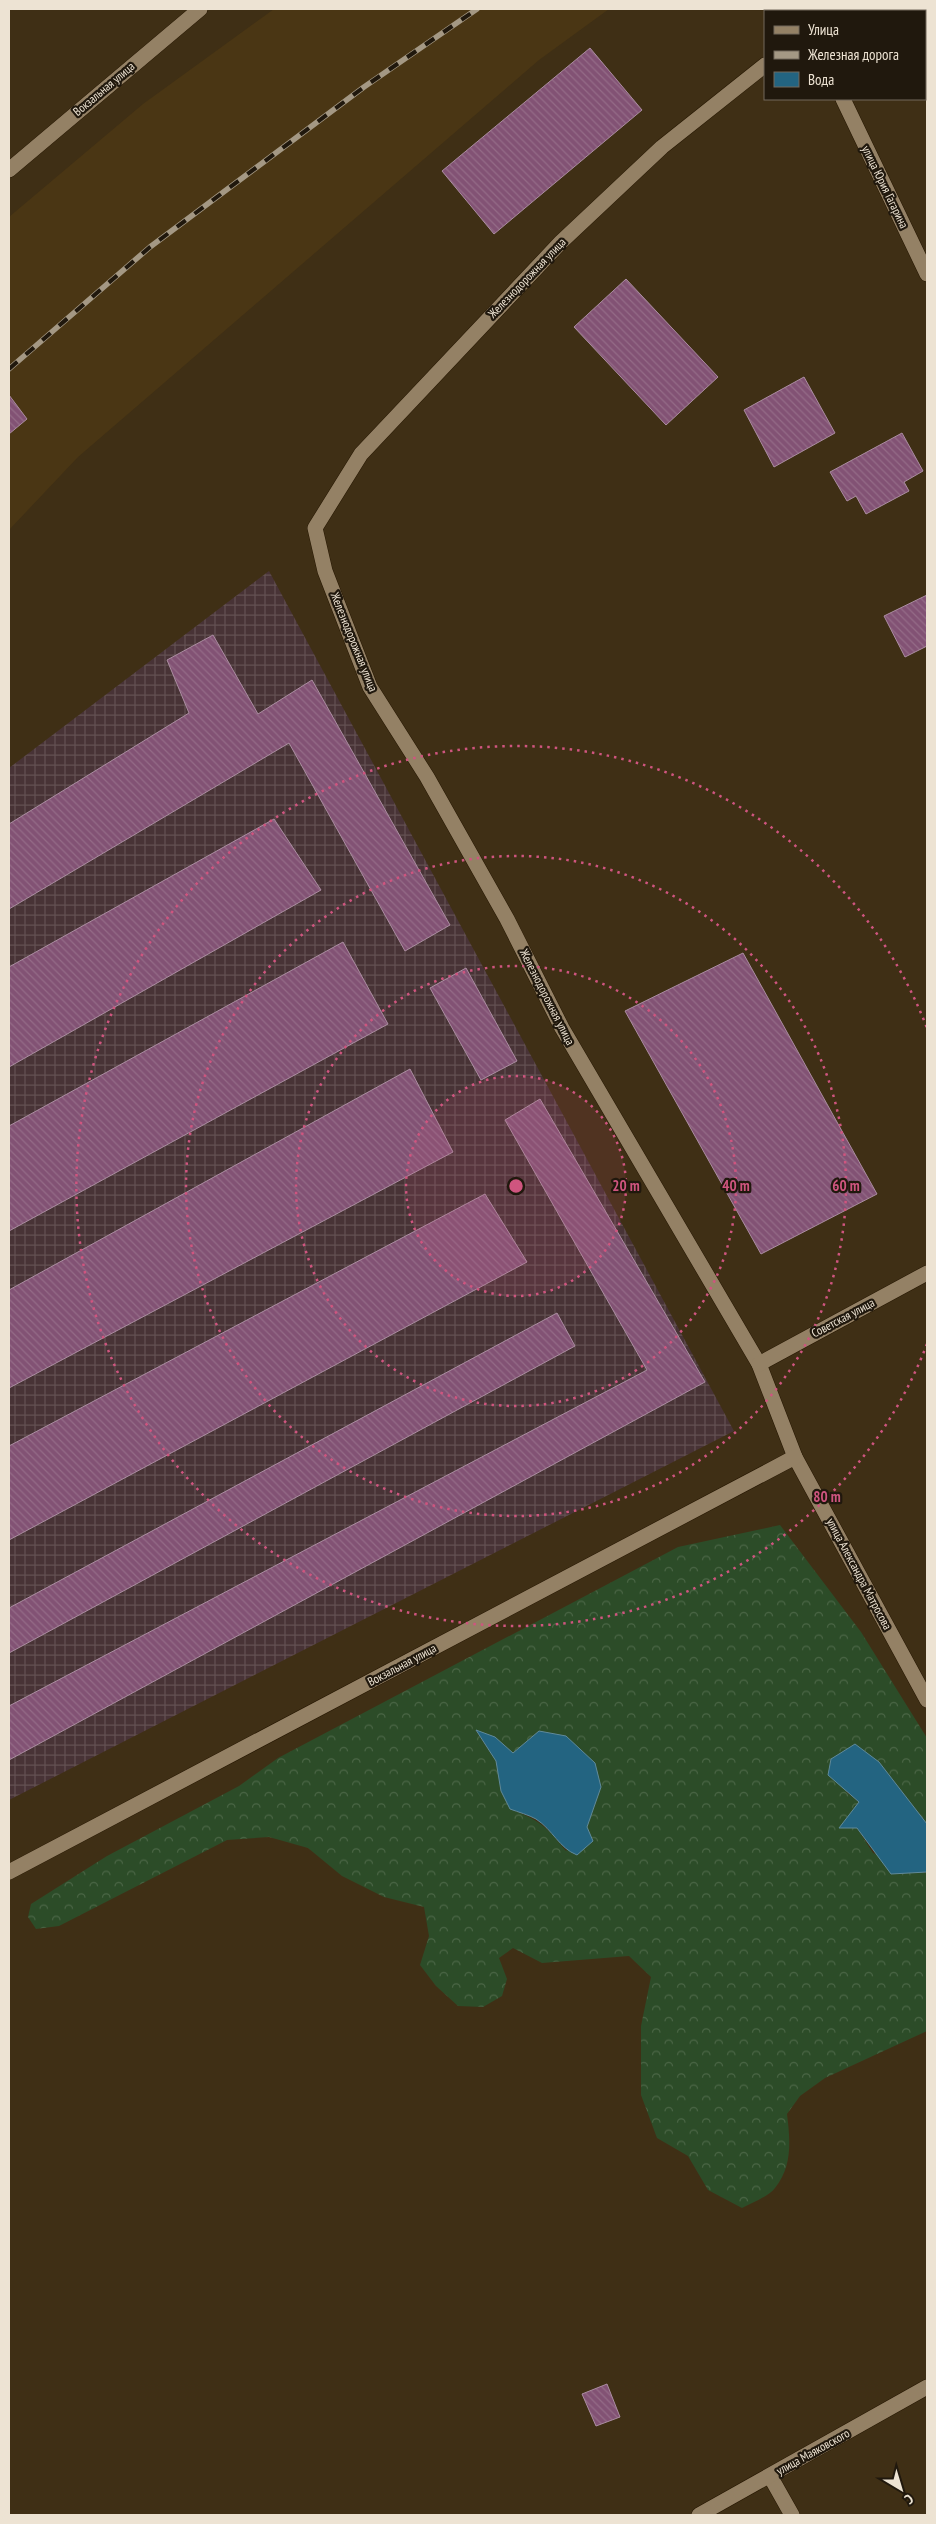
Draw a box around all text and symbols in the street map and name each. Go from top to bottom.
legend [764,10,926,100]
text: Улица [808,20,839,39]
text: Железная дорога [807,45,899,64]
street label: Вокзальная улица [70,58,138,119]
text: Вода [808,70,834,89]
street label: улица Юрия Гагарина [859,143,912,231]
street label: Железнодорожная улица [484,234,569,322]
street label: Железнодорожная улица [327,589,381,694]
street label: Железнодорожная улица [516,945,578,1047]
text: 20 m [612,1176,640,1195]
text: 40 m [722,1176,750,1195]
text: 60 m [832,1176,860,1195]
centre of rings [507,1177,525,1195]
street label: Советская улица [809,1295,877,1340]
text: 80 m [813,1487,841,1506]
street label: улица Александра Матросова [824,1515,895,1632]
street label: Вокзальная улица [365,1640,439,1689]
street label: улица Маяковского [774,2425,852,2478]
north arrow [876,2464,926,2514]
text: С [900,2490,917,2509]

